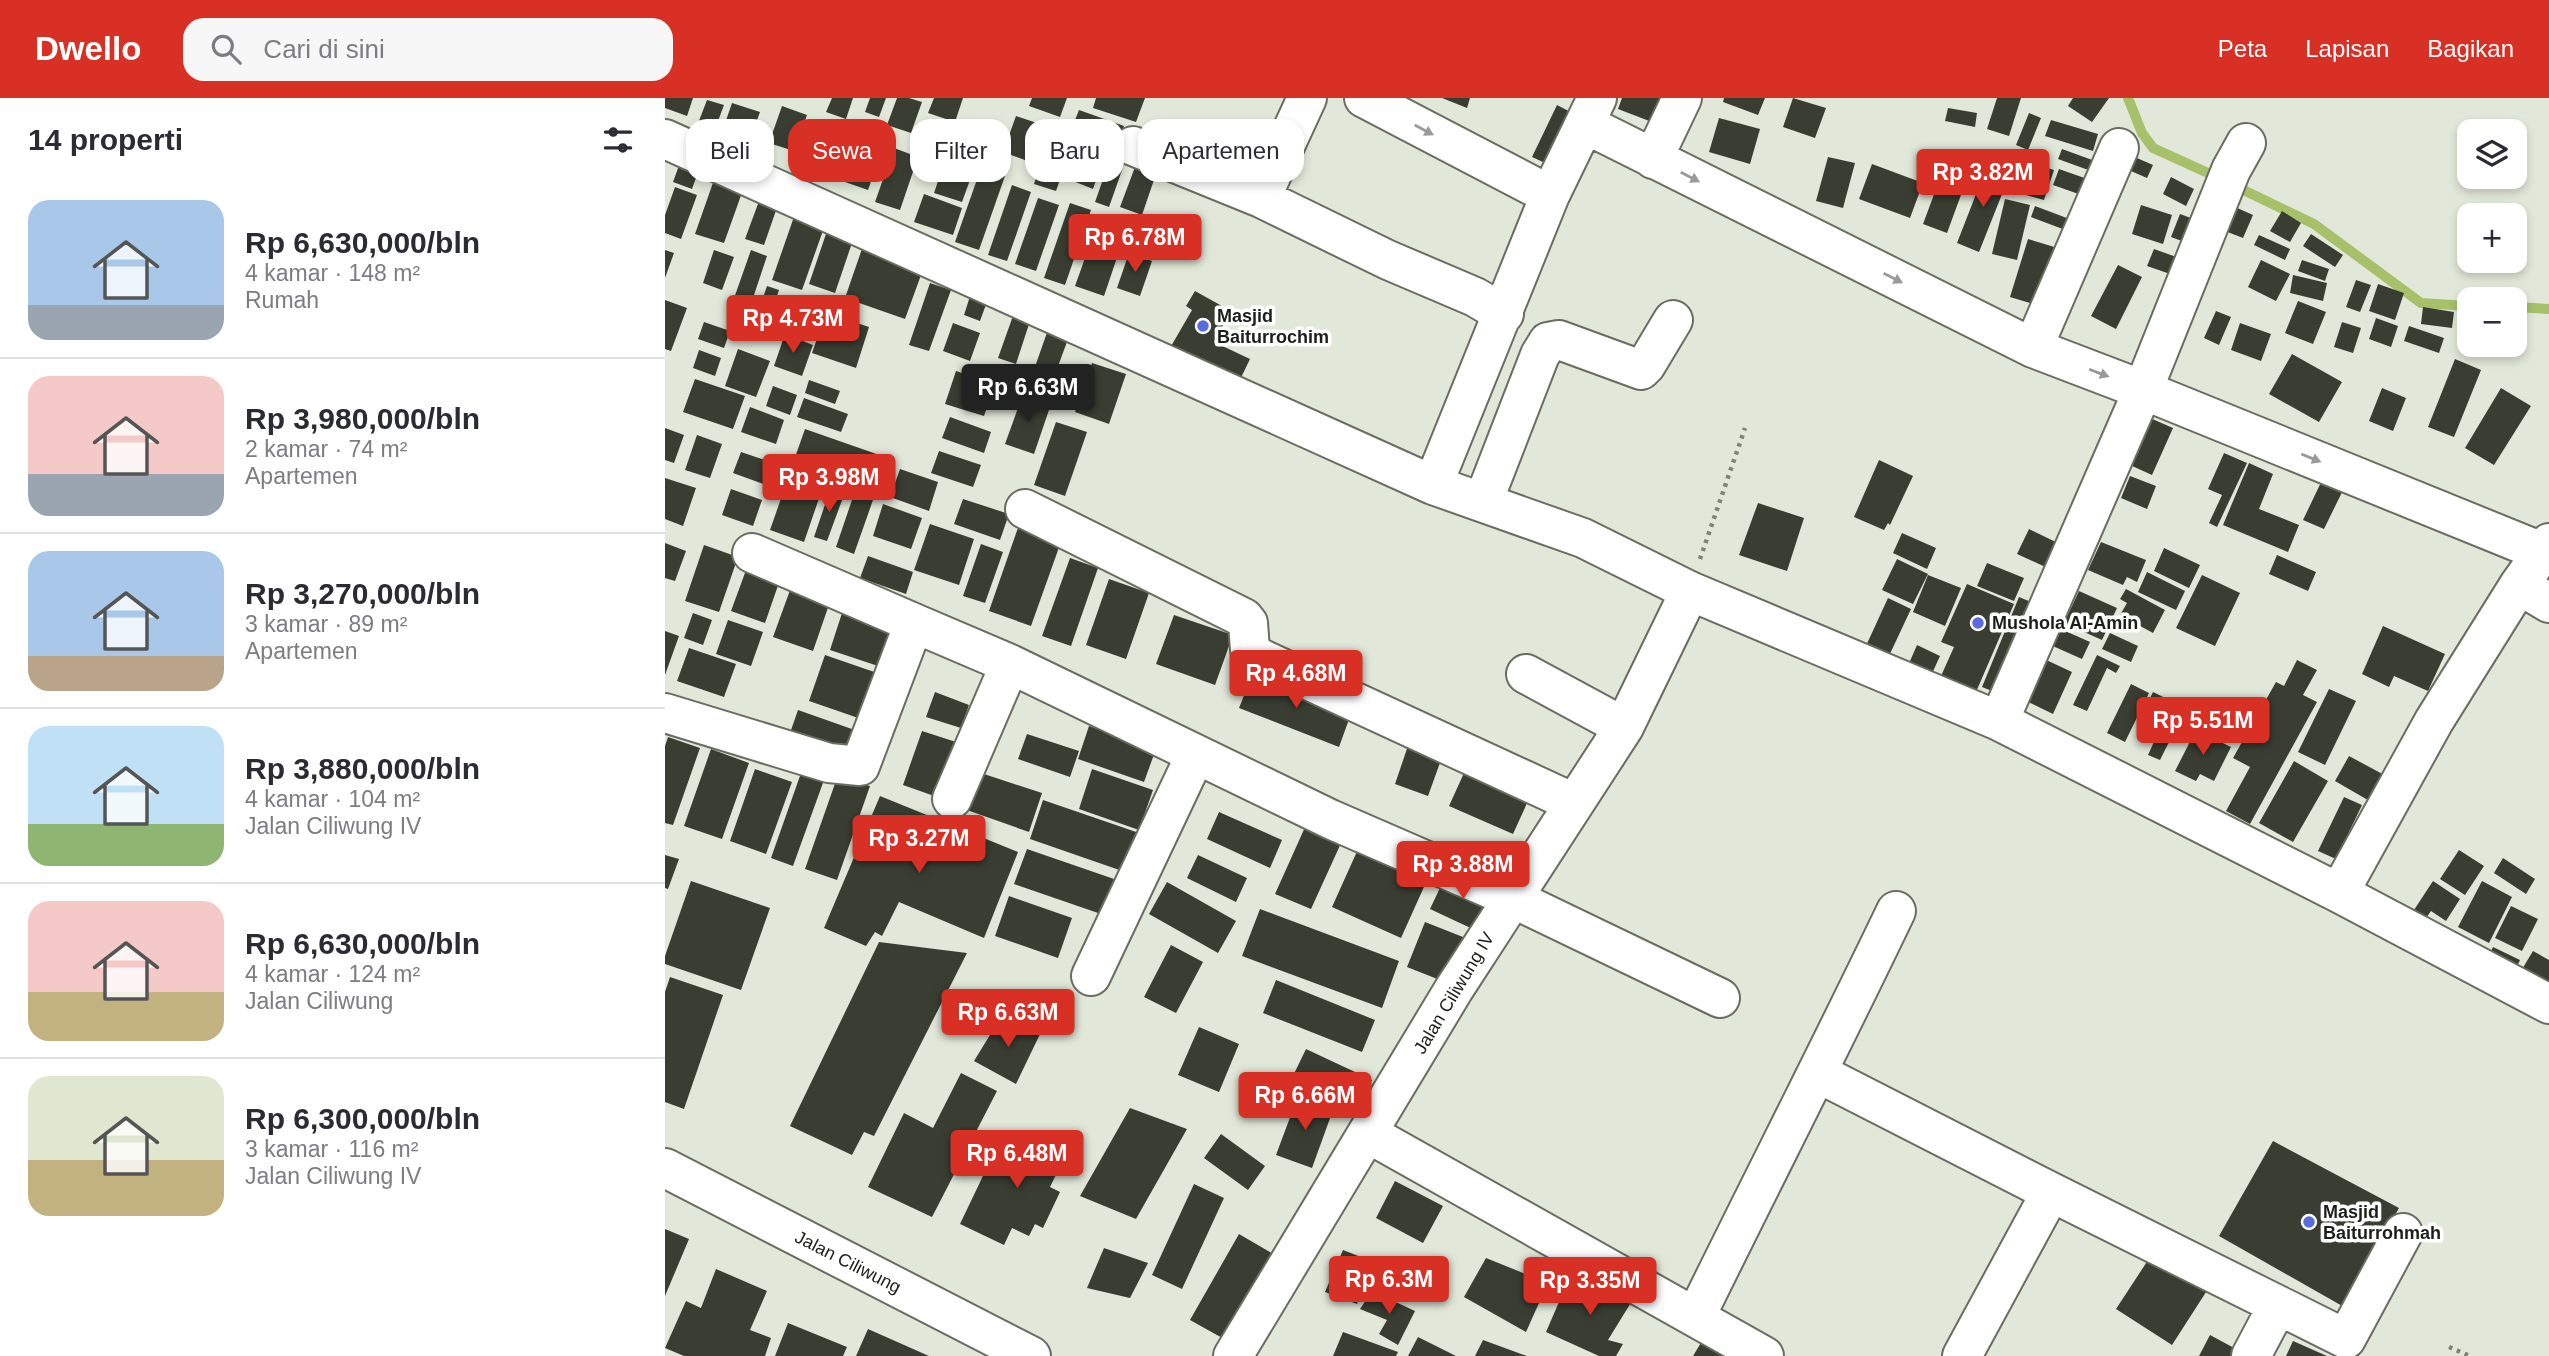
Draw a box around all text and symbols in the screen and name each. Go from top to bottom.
search box [183,18,673,81]
text: Dwello [35,30,141,67]
icon: search [207,30,245,68]
text: Cari di sini [263,34,385,64]
text: Peta [2218,35,2267,62]
text: Lapisan [2305,35,2389,62]
text: Bagikan [2427,35,2514,62]
chip: Beli [686,119,774,182]
chip: Sewa [788,119,896,182]
chip: Filter [910,119,1011,182]
chip: Baru [1025,119,1124,182]
chip: Apartemen [1138,119,1304,182]
map controls [2457,119,2527,357]
button: layers [2457,119,2527,189]
icon: filters [599,121,637,159]
text: 14 properti [28,123,183,156]
one-way arrow [1415,123,1435,135]
pin: Rp 3.82M [1911,150,2055,209]
text: Rp 3.82M [1933,159,2033,185]
one-way arrow [1680,170,1700,182]
button: + [2457,203,2527,273]
pin: Rp 6.78M [1063,214,1207,274]
text: Rp 6.78M [1085,224,1185,250]
text: Rp 6,630,000/bln [245,226,480,259]
icon: home [84,228,168,312]
text: 4 kamar · 148 m² [245,260,420,286]
one-way arrow [1883,273,1903,284]
text: Rumah [245,287,319,313]
button: − [2457,287,2527,357]
pin: Rp 4.73M [721,296,865,355]
text: Rp 4.73M [743,305,843,331]
place label: Masjid Baiturrochim [1217,306,1329,347]
marker: Masjid Baiturrochim [1195,318,1211,334]
pin: Rp 6.63M [956,364,1100,424]
one-way arrow [2089,368,2110,379]
text: Rp 6.63M [978,374,1078,400]
text: Rp 3,980,000/bln [245,402,480,435]
icon: home [84,404,168,488]
text: 2 kamar · 74 m² [245,436,407,462]
one-way arrow [2300,453,2321,464]
pin: Rp 3.98M [757,454,901,514]
text: Apartemen [245,463,358,489]
text: Rp 3.98M [779,464,879,490]
text: Rp 3,270,000/bln [245,577,480,610]
icon: home [84,579,168,663]
text: 3 kamar · 89 m² [245,611,407,637]
place label: Mushola Al-Amin [1992,613,2138,633]
marker: Mushola Al-Amin [1970,615,1986,631]
text: Apartemen [245,638,358,664]
pin: Rp 4.68M [1224,650,1368,710]
text: Rp 4.68M [1246,660,1346,686]
pin: Rp 5.51M [2131,698,2275,757]
text: Rp 5.51M [2153,707,2253,733]
text: Rp 3,880,000/bln [245,752,480,785]
icon: home [84,754,168,838]
text: 4 kamar · 104 m² [245,786,420,812]
text: Jalan Ciliwung IV [245,813,421,839]
pin: Rp 3.27M [847,816,991,875]
text: Rp 3.27M [869,825,969,851]
pin: Rp 3.88M [1391,842,1535,901]
text: Rp 3.88M [1413,851,1513,877]
text: Rp 6,630,000/bln [245,927,480,960]
icon: home [84,929,168,1013]
street label: Jalan Ciliwung IV [1410,929,1498,1057]
text: 4 kamar · 124 m² [245,961,420,987]
text: Jalan Ciliwung [245,988,393,1014]
pin: Rp 6.63M [936,990,1080,1049]
text: Rp 6.63M [958,999,1058,1025]
pin: Rp 6.66M [1233,1072,1377,1132]
text: Rp 6.66M [1255,1082,1355,1108]
text: Rp 6,300,000/bln [245,1102,480,1135]
icon: home [84,1104,168,1188]
pin: Rp 6.48M [945,1130,1089,1190]
text: 3 kamar · 116 m² [245,1136,418,1162]
text: Rp 6.48M [967,1140,1067,1166]
text: Jalan Ciliwung IV [245,1163,421,1189]
place label: Masjid Baiturrohmah [2323,1202,2441,1243]
marker: Masjid Baiturrohmah [2301,1214,2317,1230]
street label: Jalan Ciliwung [792,1227,904,1297]
pin: Rp 6.3M [1324,1256,1454,1316]
pin: Rp 3.35M [1518,1258,1662,1317]
text: Rp 6.3M [1345,1266,1433,1292]
text: Rp 3.35M [1540,1267,1640,1293]

